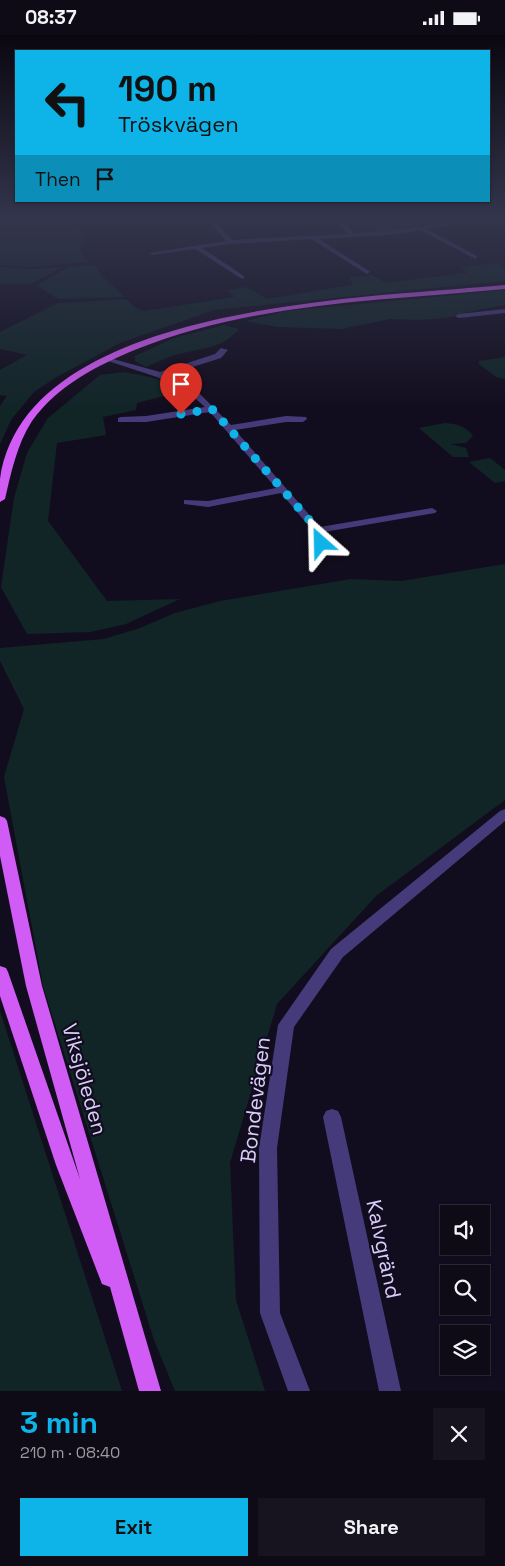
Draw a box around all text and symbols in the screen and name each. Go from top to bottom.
text: 08:37 [25,5,76,30]
text: 190 m [118,67,217,111]
icon: left [35,70,100,135]
text: Tröskvägen [118,110,239,138]
icon: arrive [91,165,119,193]
text: Then [35,167,81,192]
pin [160,363,202,414]
icon: arrive [167,370,195,398]
position arrow [294,516,346,568]
street label: Viksjöleden [56,1020,114,1138]
street label: Bondevägen [234,1035,276,1165]
street label: Kalvgränd [360,1197,408,1301]
map controls [440,1205,490,1375]
button: sound [440,1205,490,1255]
button: search [440,1265,490,1315]
button: layers [440,1325,490,1375]
text: 3 min [20,1403,98,1442]
button: close [433,1408,485,1460]
text: 210 m · 08:40 [20,1442,120,1463]
button: Exit [20,1498,248,1556]
button: Share [258,1498,485,1556]

